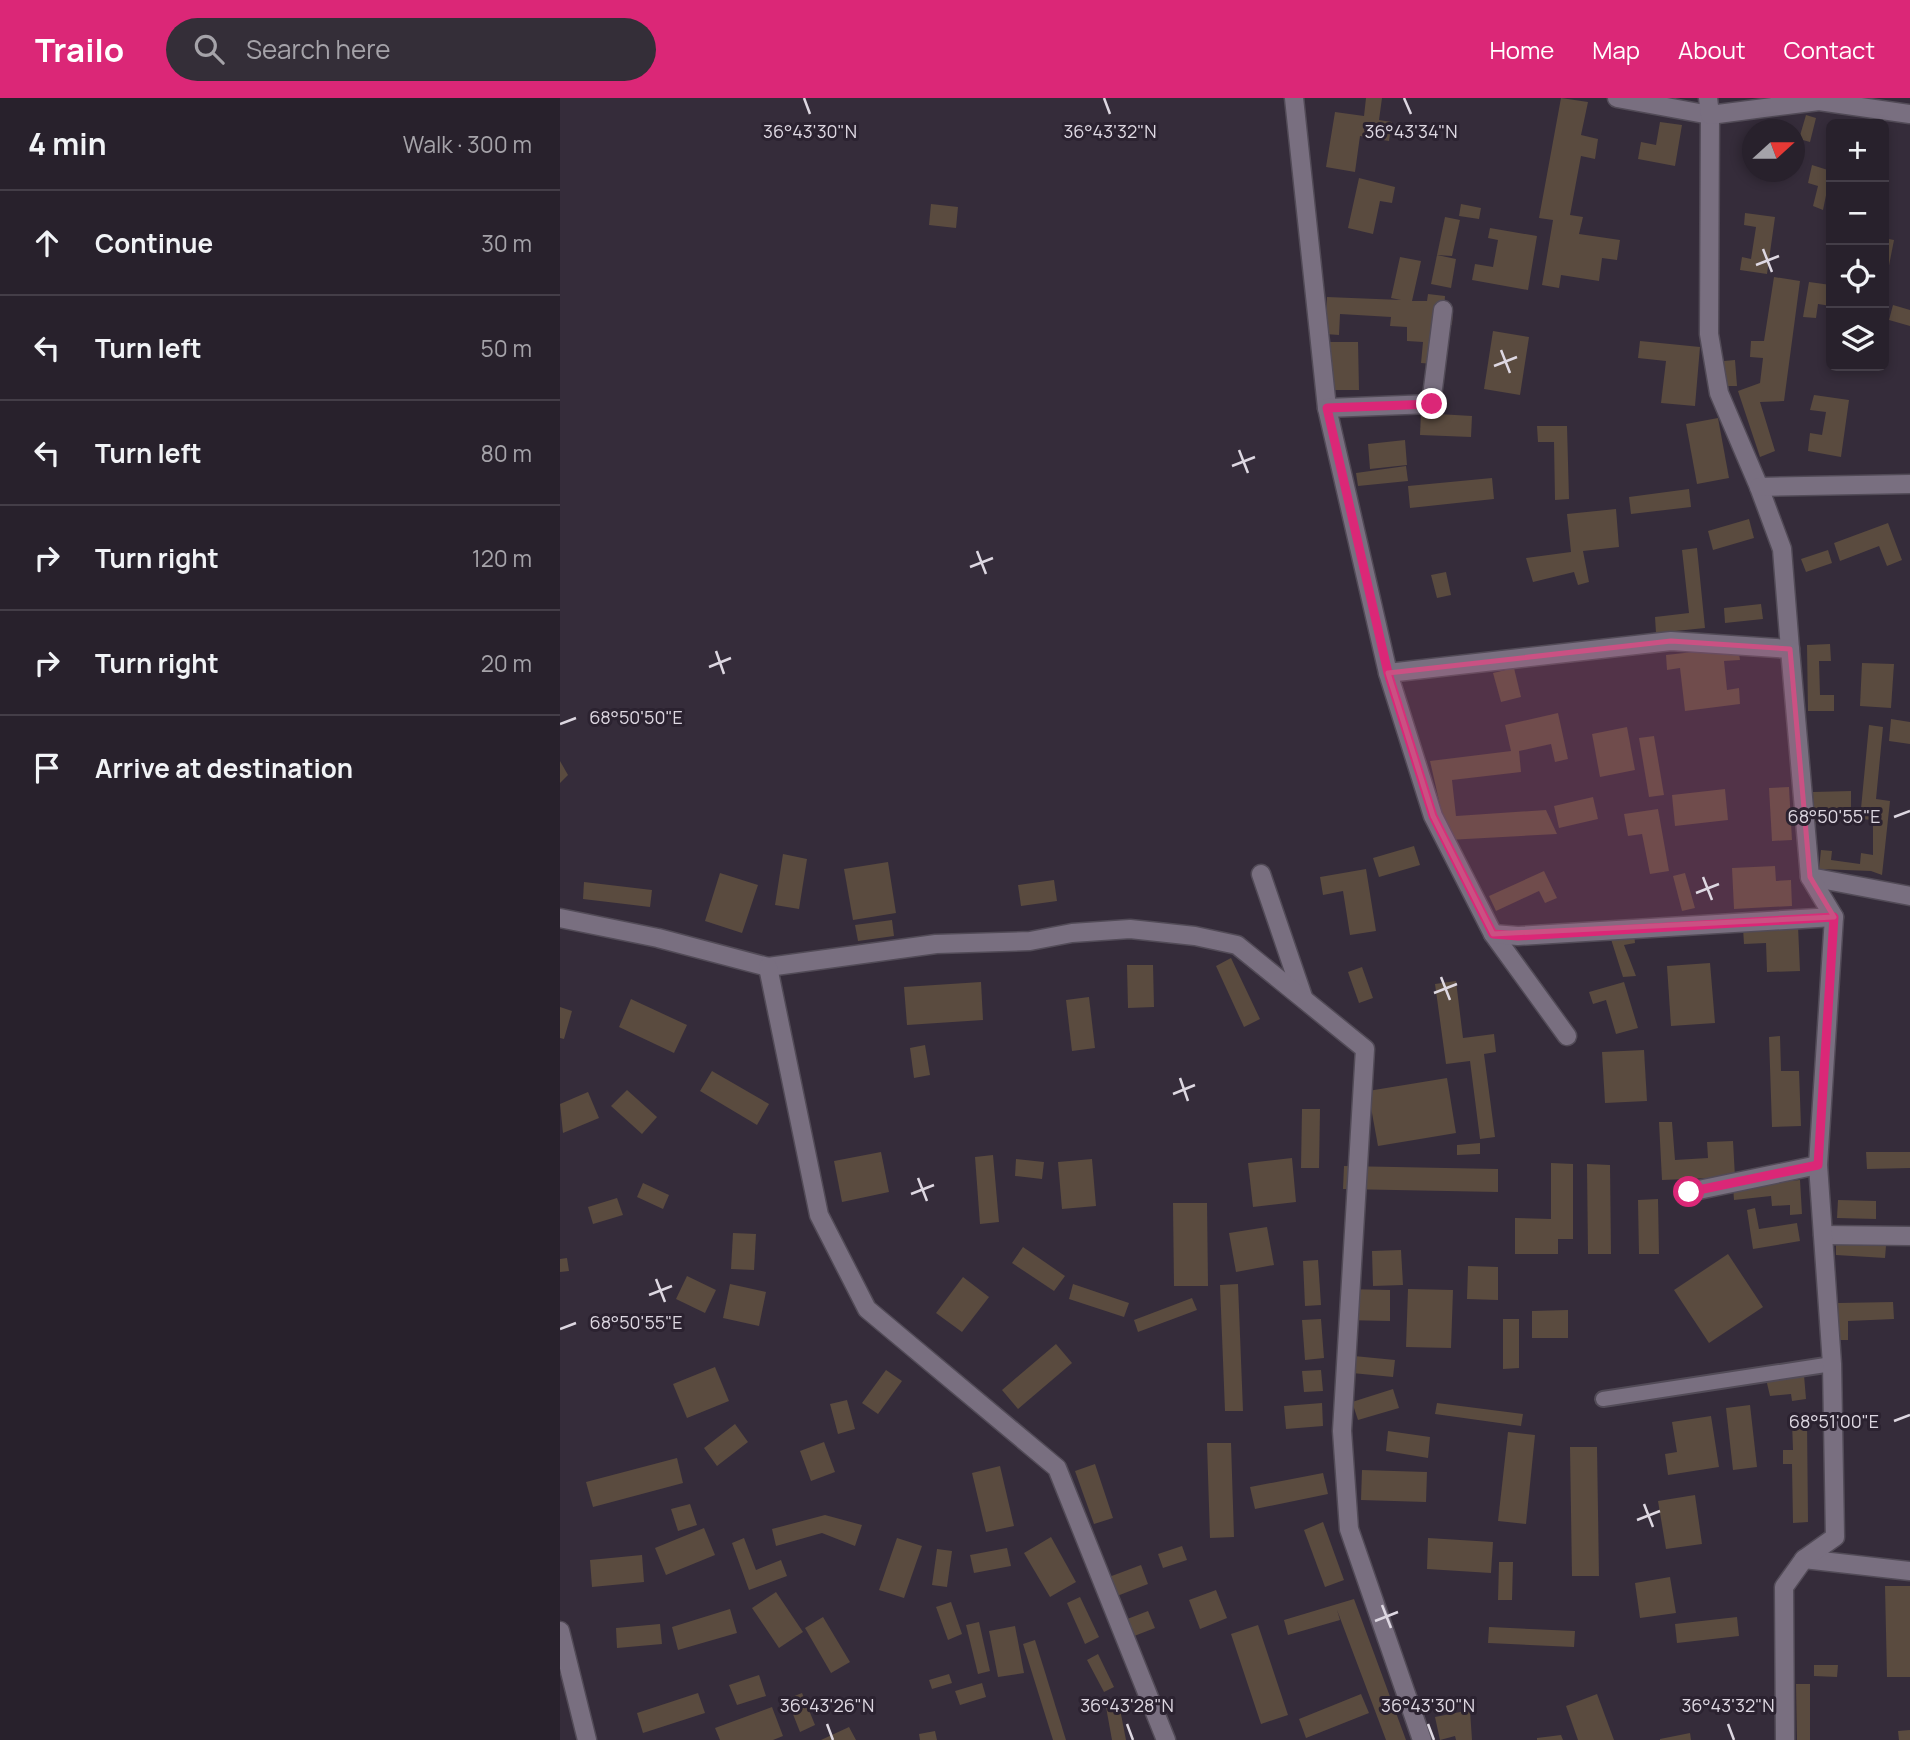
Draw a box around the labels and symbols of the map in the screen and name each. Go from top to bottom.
text: 36°43'30"N [763,119,857,143]
text: 36°43'32"N [1063,119,1157,143]
text: 36°43'34"N [1364,119,1458,143]
north arrow [1742,119,1805,182]
route end [1416,388,1447,419]
text: 68°50'50"E [589,705,683,729]
text: 68°50'55"E [1787,804,1881,828]
route start [1673,1176,1704,1207]
text: 68°50'55"E [589,1310,683,1334]
text: 68°51'00"E [1789,1409,1879,1433]
text: 36°43'26"N [780,1693,874,1717]
text: 36°43'28"N [1080,1693,1174,1717]
text: 36°43'30"N [1381,1693,1475,1717]
text: 36°43'32"N [1681,1693,1775,1717]

